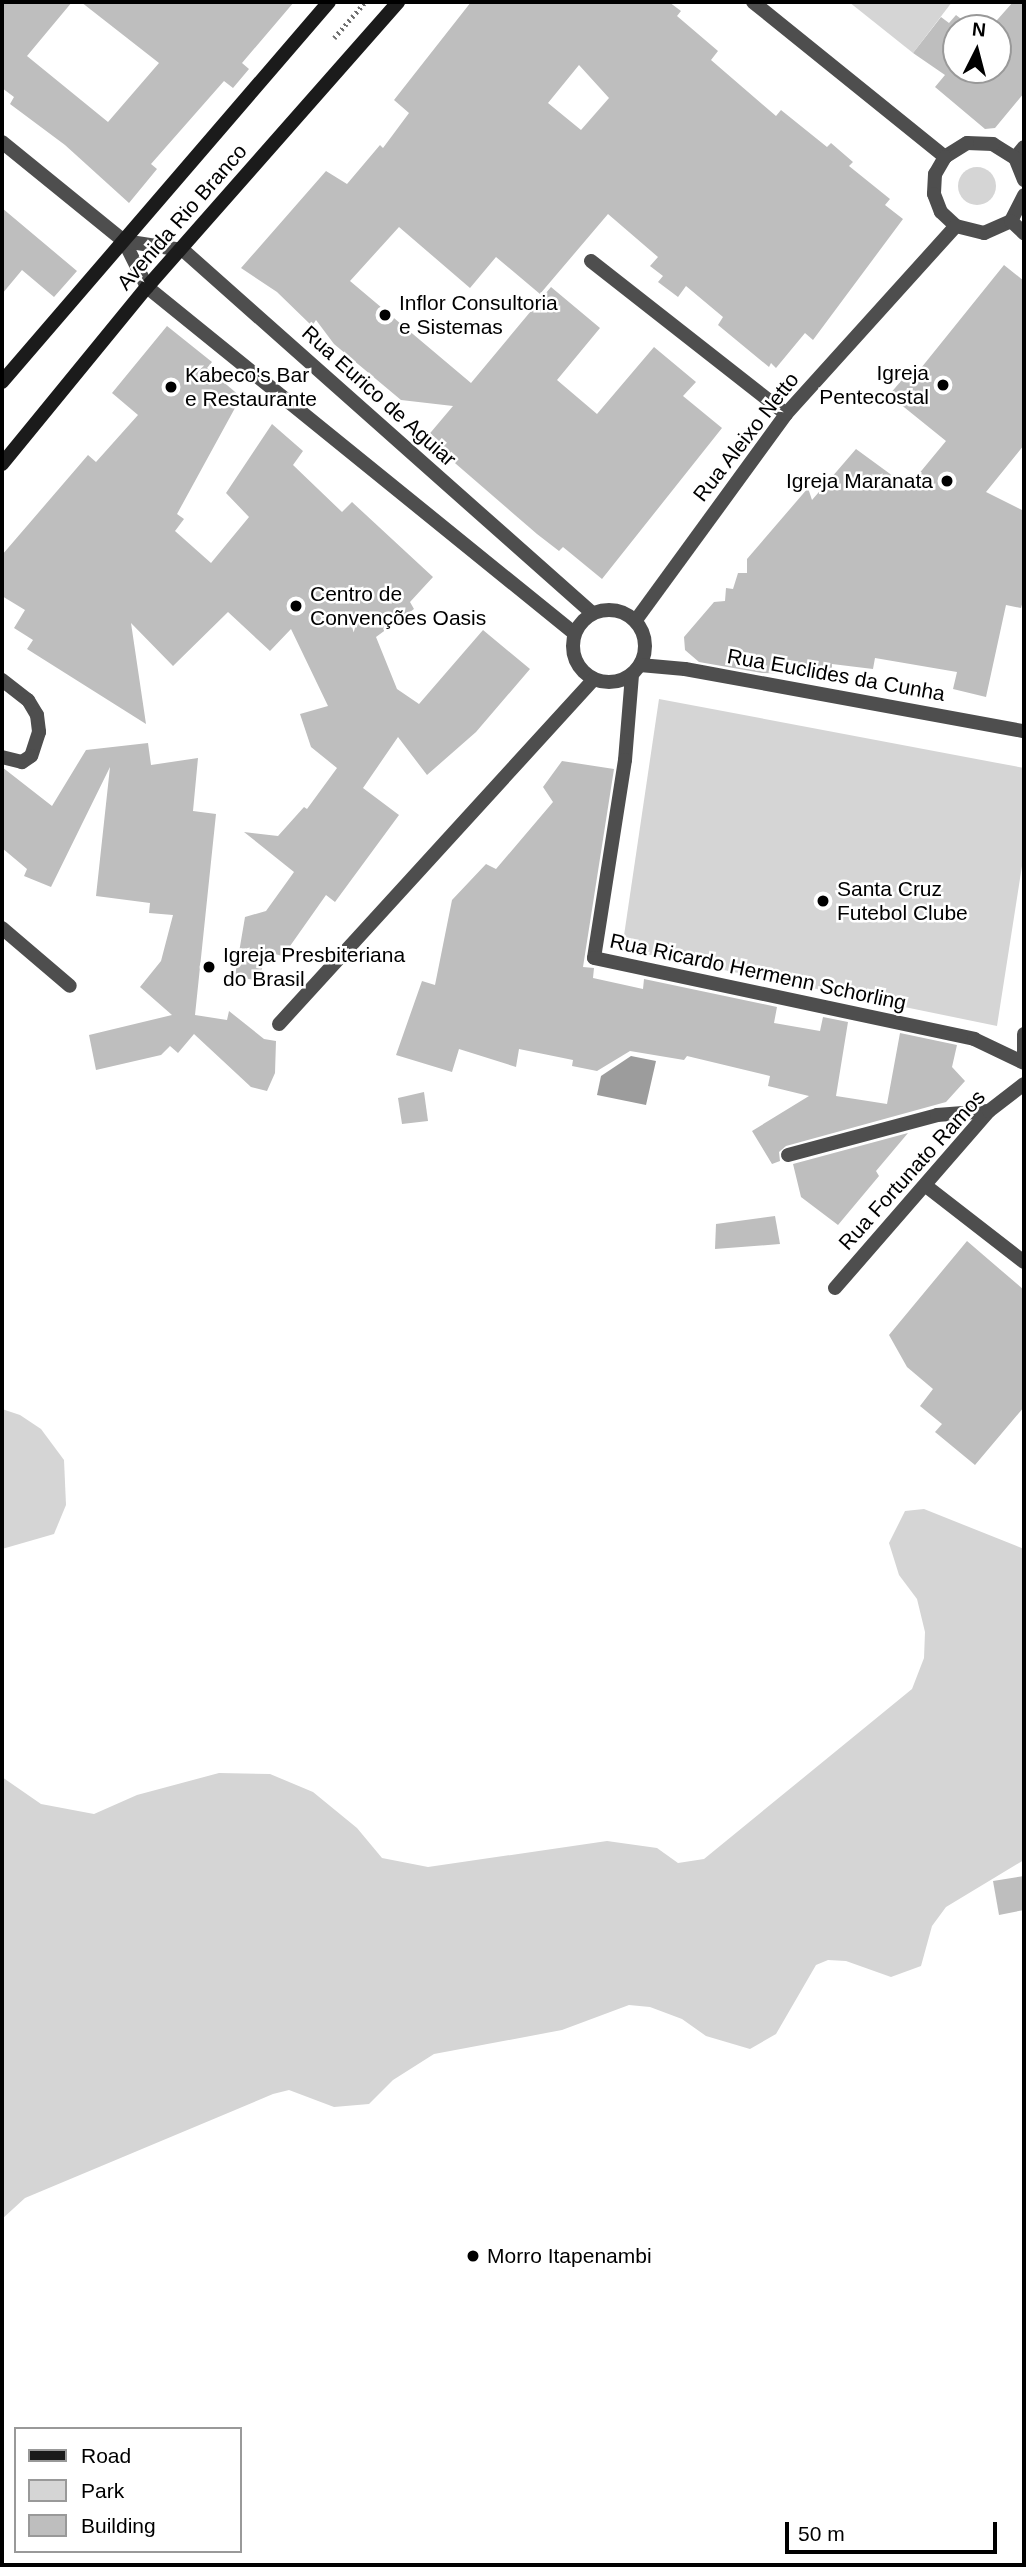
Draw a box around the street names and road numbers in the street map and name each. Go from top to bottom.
street label: Avenida Rio Branco [112,139,252,295]
street label: Rua Eurico de Aguiar [296,320,462,472]
street label: Rua Aleixo Netto [688,367,804,507]
street label: Rua Euclides da Cunha [725,643,947,707]
street label: Rua Ricardo Hermenn Schorling [608,928,908,1016]
street label: Rua Fortunato Ramos [834,1085,990,1255]

